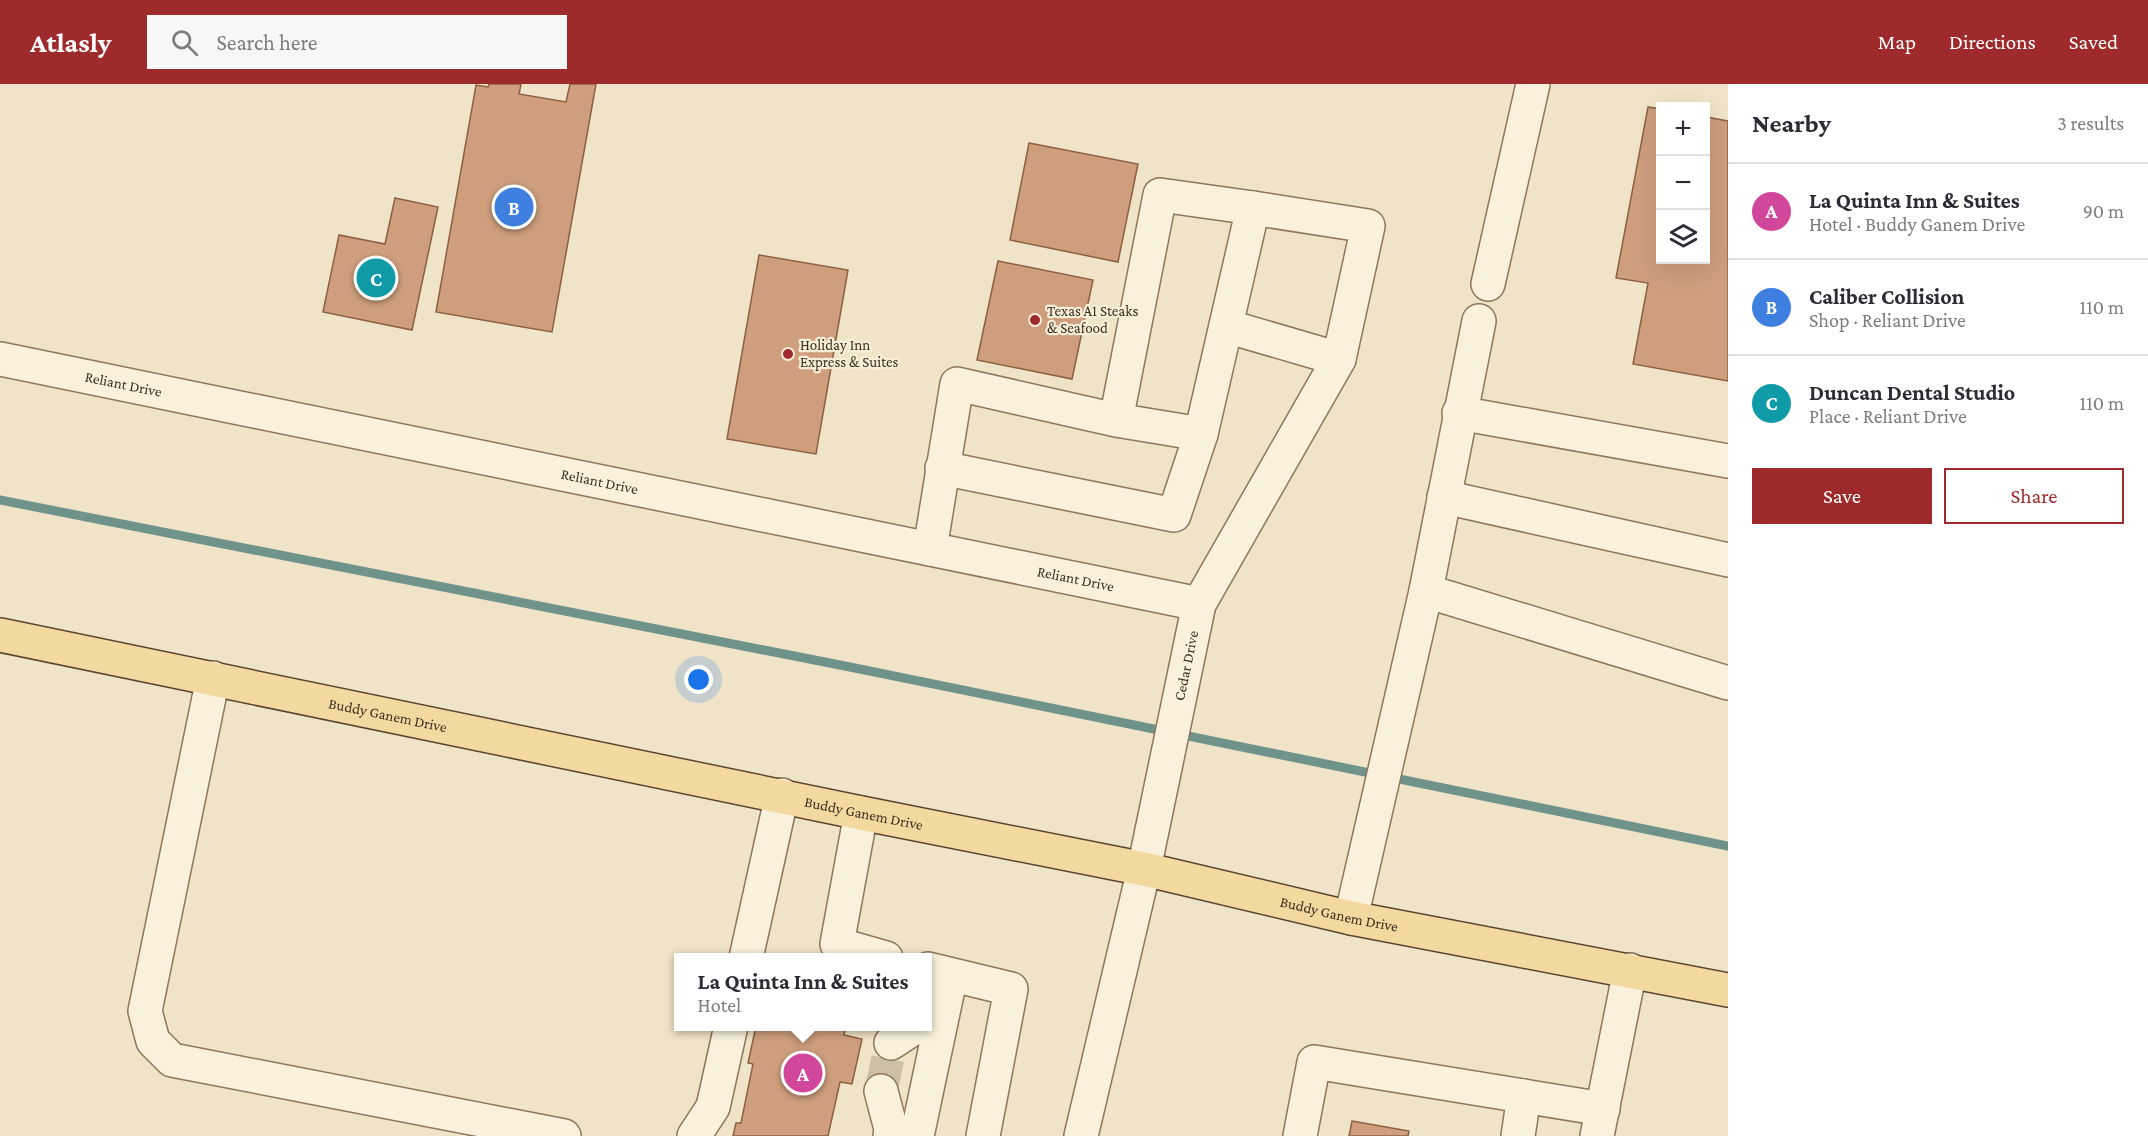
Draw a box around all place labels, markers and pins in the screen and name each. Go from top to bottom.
pin: B [494,184,534,230]
pin: C [356,256,395,300]
place label: Texas A1 Steaks & Seafood [1047,303,1138,336]
marker: Texas A1 Steaks & Seafood [1028,313,1042,327]
place label: Holiday Inn Express & Suites [800,337,899,371]
marker: Holiday Inn Express & Suites [781,347,795,361]
pin: A [784,1050,822,1096]

